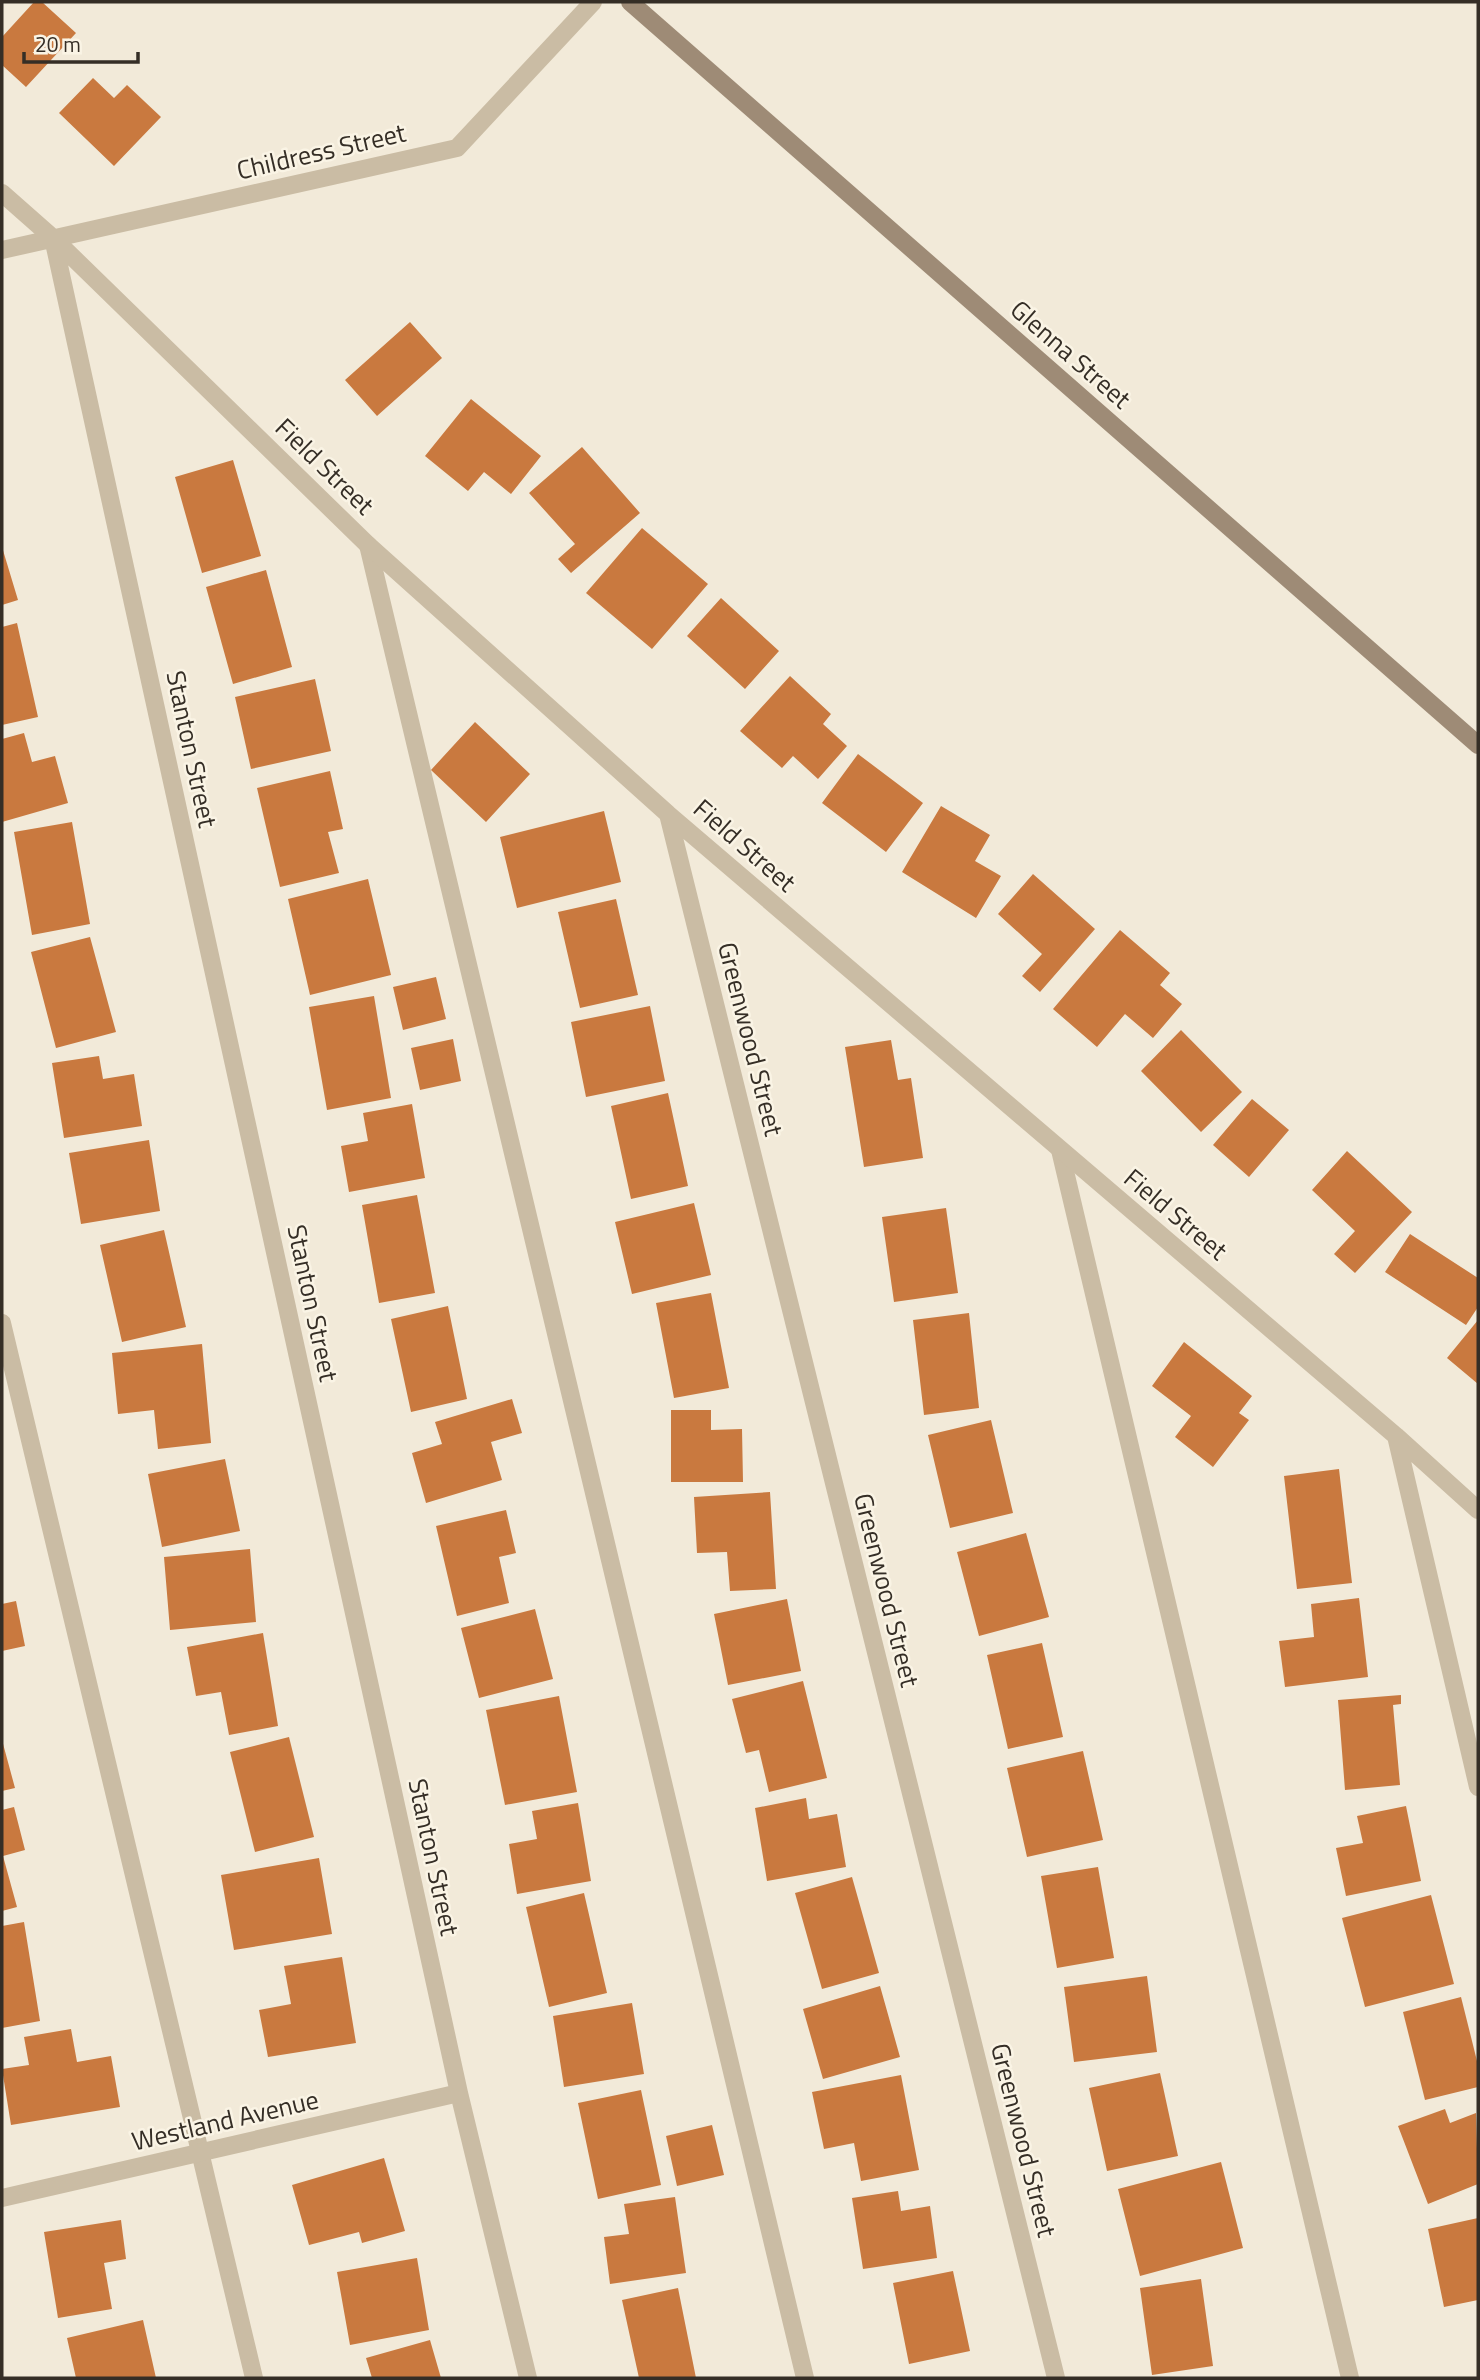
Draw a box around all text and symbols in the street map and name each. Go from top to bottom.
scale bar [24,21,138,65]
text: 20 m [35,28,81,60]
street label: Childress Street [233,113,409,189]
street label: Glenna Street [1002,290,1140,418]
street label: Field Street [266,409,384,523]
street label: Stanton Street [156,667,228,831]
street label: Field Street [685,789,805,901]
street label: Greenwood Street [708,938,794,1140]
street label: Field Street [1116,1159,1236,1269]
street label: Stanton Street [277,1221,349,1385]
street label: Greenwood Street [844,1489,930,1691]
street label: Stanton Street [398,1775,470,1939]
street label: Greenwood Street [981,2039,1067,2241]
street label: Westland Avenue [128,2080,322,2160]

